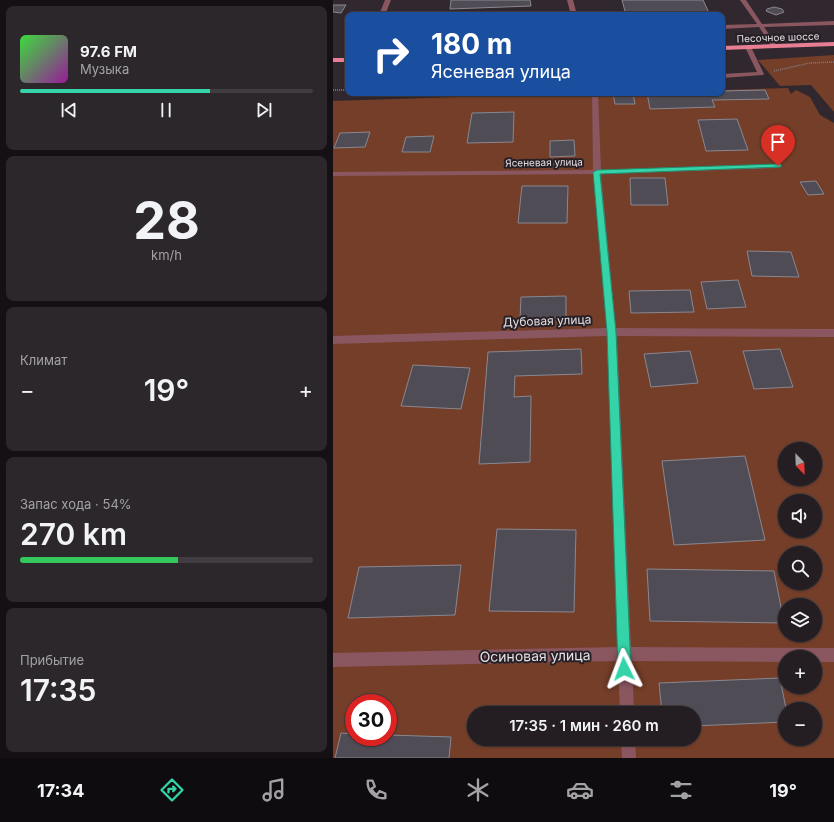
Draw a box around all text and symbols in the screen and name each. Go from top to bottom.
text: 180 m [431,27,512,61]
icon: right [365,28,417,80]
street label: Песочное шоссе [736,30,820,44]
text: 97.6 FM [80,42,137,61]
text: Музыка [80,61,129,77]
text: Ясеневая улица [431,61,571,82]
icon: previous [58,99,80,121]
icon: pause [155,99,177,121]
icon: next [253,99,275,121]
pin [761,125,795,166]
icon: arrive [767,131,789,153]
street label: Ясеневая улица [505,155,583,169]
text: 28 [133,189,200,252]
text: km/h [151,247,182,263]
street label: Дубовая улица [502,311,591,330]
text: Климат [20,352,67,368]
text: 19° [144,372,189,408]
text: − [20,377,35,403]
text: + [298,377,313,403]
north arrow [778,442,822,486]
map controls [778,442,822,746]
button: sound [778,494,822,538]
text: Запас хода · 54% [20,496,132,512]
text: 270 km [20,516,127,552]
button: search [778,546,822,590]
button: layers [778,598,822,642]
street label: Осиновая улица [479,646,591,665]
position arrow [603,648,645,690]
button: + [778,650,822,694]
text: Прибытие [20,652,84,668]
text: 17:35 [20,672,96,708]
speed limit sign: 30 [345,694,397,746]
button: − [778,702,822,746]
text: 17:35 · 1 мин · 260 m [509,716,659,735]
icon: directions [158,776,186,804]
icon: music [260,776,288,804]
icon: phone [362,776,390,804]
icon: climate [464,776,492,804]
icon: car [566,776,594,804]
icon: filters [667,776,695,804]
text: 17:34 [37,780,84,801]
text: 19° [769,780,797,801]

